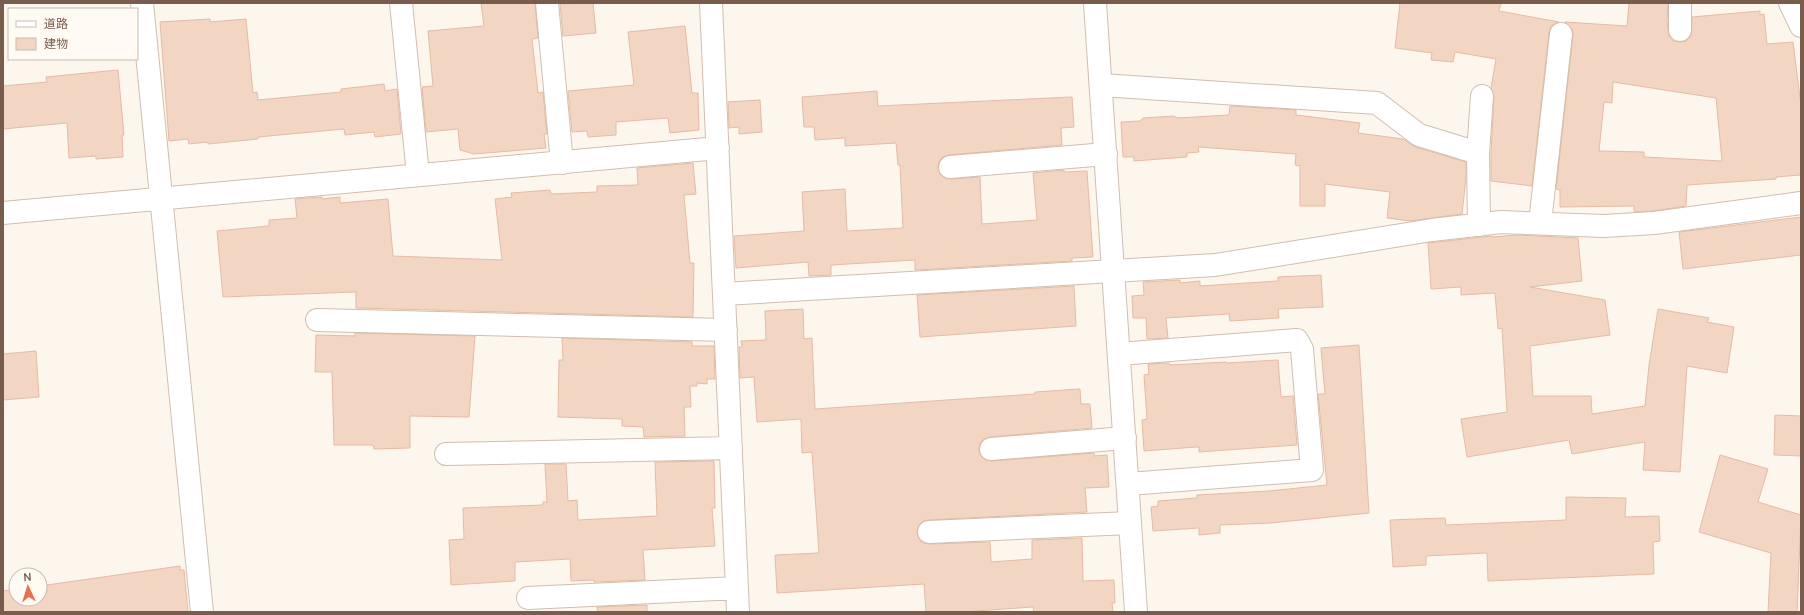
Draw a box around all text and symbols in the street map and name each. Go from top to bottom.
legend [8,8,138,60]
text: 道路 [44,15,68,32]
text: 建物 [44,35,68,52]
north arrow [8,567,48,607]
text: N [23,569,32,584]

